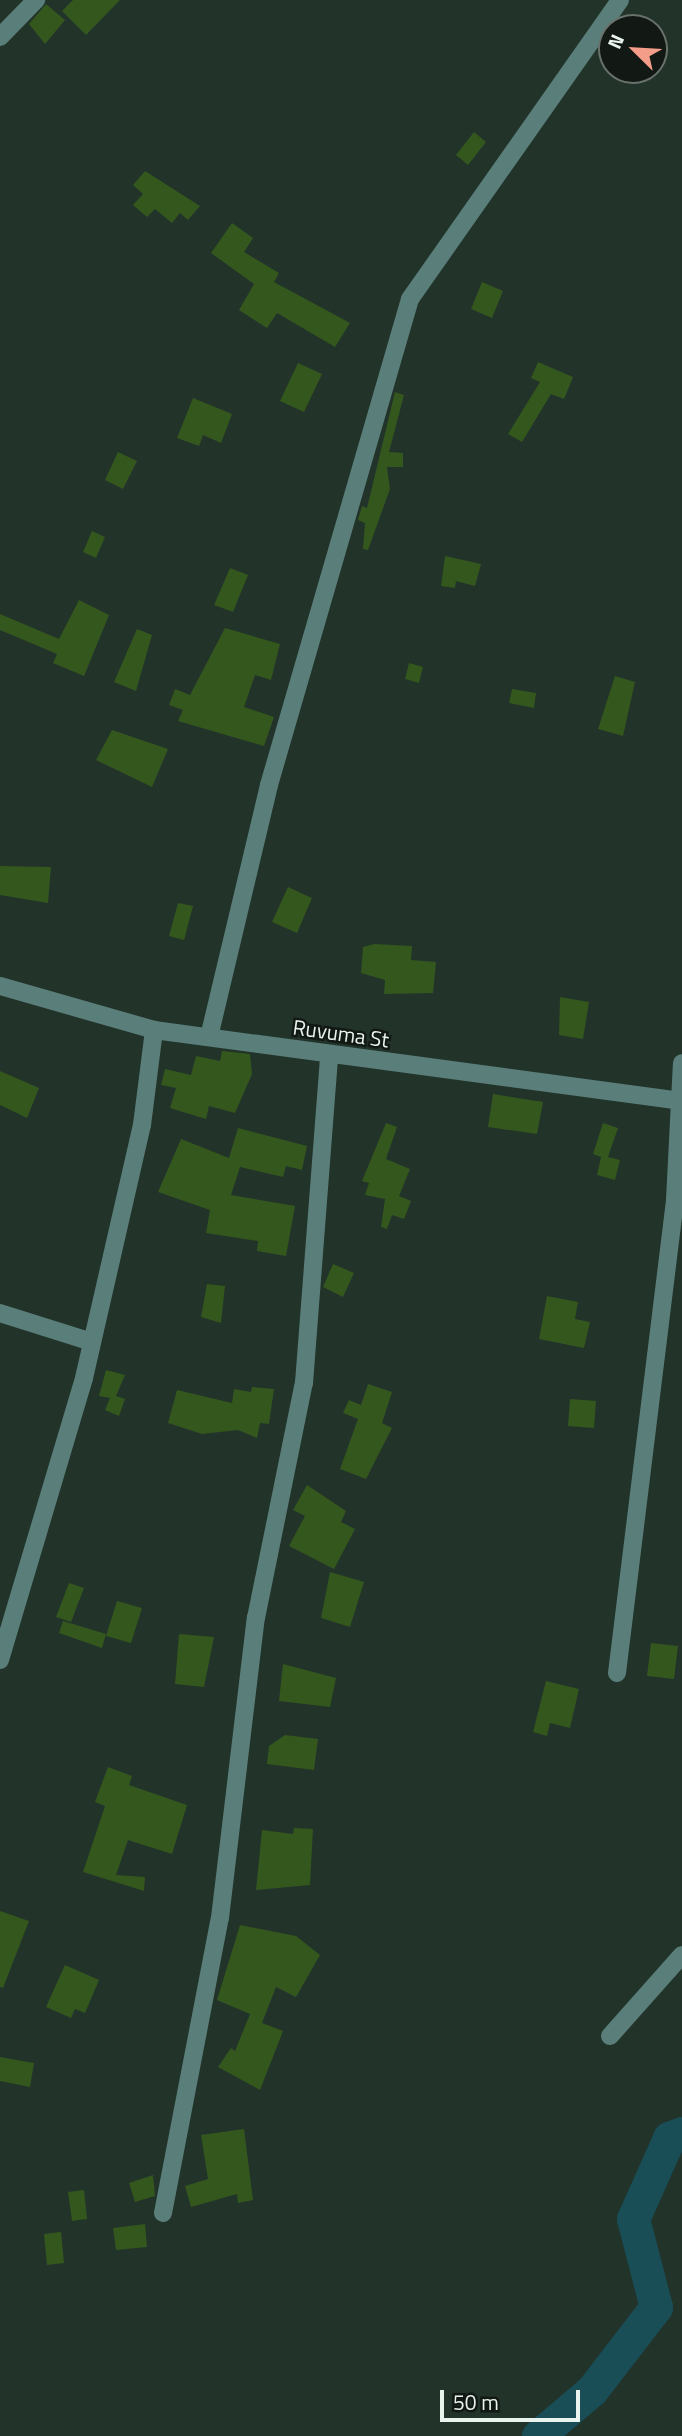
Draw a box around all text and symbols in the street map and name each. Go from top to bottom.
north arrow [598,14,668,84]
text: N [599,29,631,53]
street label: Ruvuma St [291,1014,391,1052]
scale bar [444,2376,584,2420]
text: 50 m [453,2386,499,2418]

